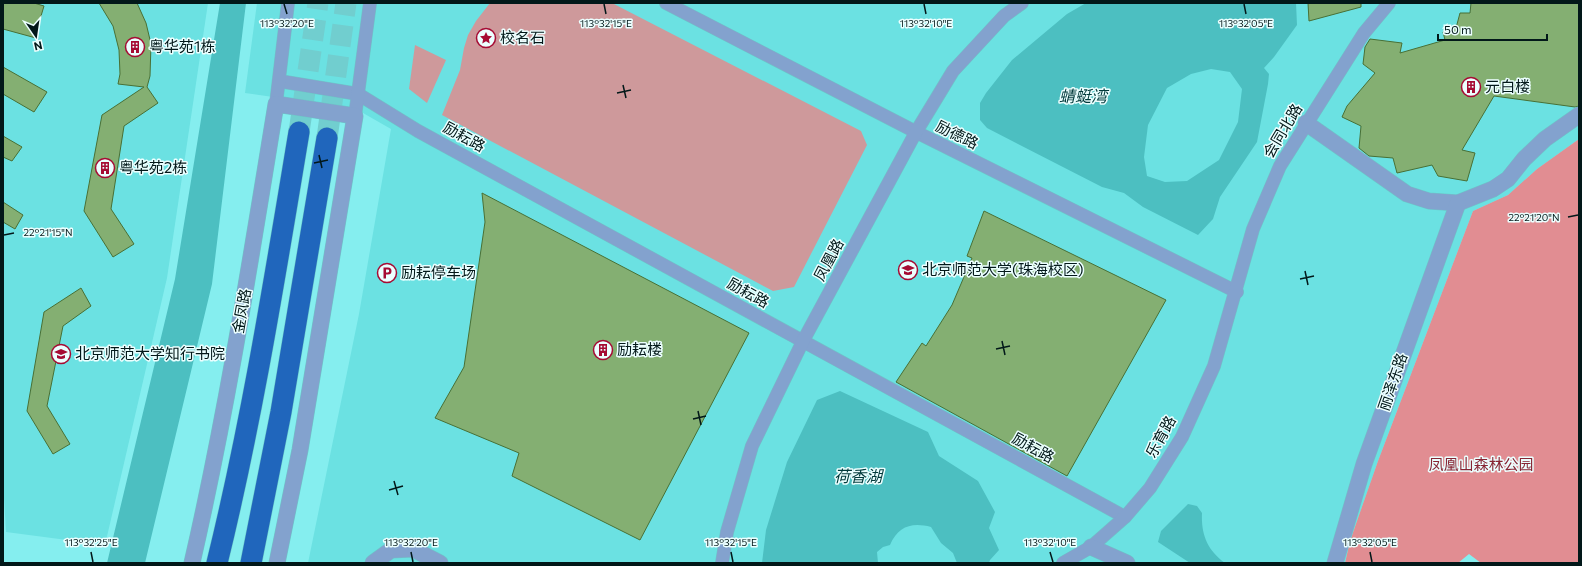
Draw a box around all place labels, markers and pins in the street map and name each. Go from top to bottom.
place icon: 校名石 [475,27,497,49]
place label: 校名石 [500,28,545,46]
building icon: 粤华苑1栋 [124,36,146,58]
place label: 粤华苑1栋 [149,37,215,55]
building icon: 元白楼 [1460,76,1482,98]
place label: 元白楼 [1485,77,1530,95]
building icon: 粤华苑2栋 [94,157,116,179]
place label: 粤华苑2栋 [119,158,187,176]
school or university icon: 北京师范大学(珠海校区) [897,259,919,281]
place label: 北京师范大学(珠海校区) [922,260,1084,278]
parking icon: 励耘停车场 [376,262,398,284]
place label: 励耘停车场 [401,263,476,281]
building icon: 励耘楼 [592,339,614,361]
place label: 励耘楼 [617,340,662,358]
school or university icon: 北京师范大学知行书院 [50,343,72,365]
place label: 北京师范大学知行书院 [75,344,225,362]

